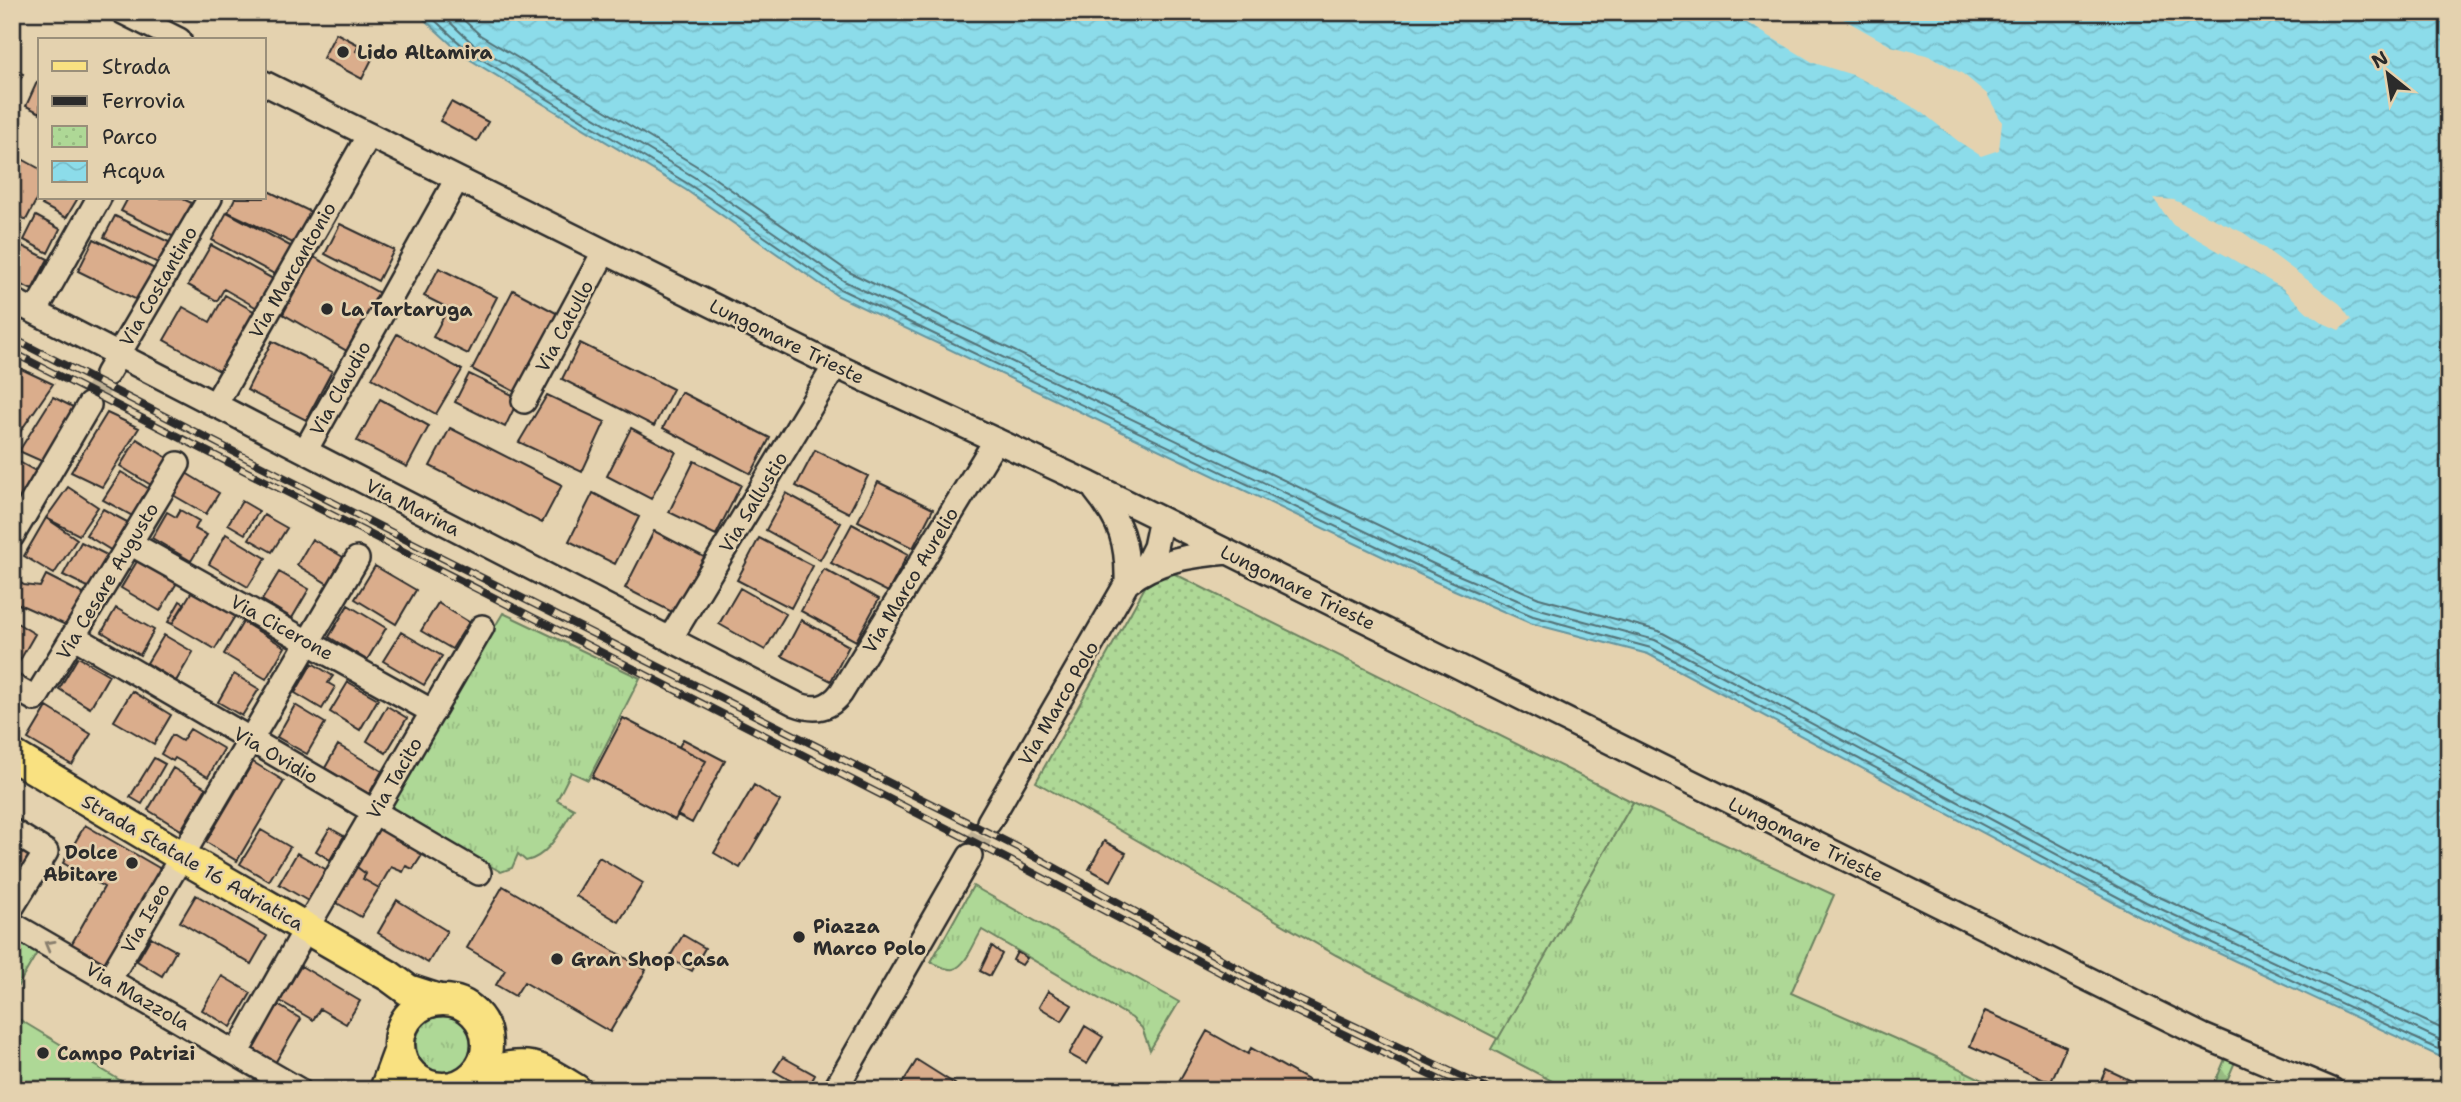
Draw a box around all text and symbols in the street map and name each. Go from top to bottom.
legend [38,38,266,200]
north arrow [2352,38,2422,108]
place label: Lido Altamira [357,40,493,65]
marker: Lido Altamira [335,44,351,60]
text: N [2367,45,2393,74]
text: Strada [102,53,170,81]
text: Ferrovia [102,87,185,115]
text: Parco [102,123,157,151]
text: Acqua [102,157,165,185]
street label: Via Marcantonio [243,197,342,343]
street label: Via Costantino [114,222,203,351]
street label: Via Catullo [530,276,599,377]
street label: Lungomare Trieste [705,293,868,390]
place label: La Tartaruga [341,297,473,322]
marker: La Tartaruga [319,301,335,317]
street label: Via Claudio [304,337,377,440]
street label: Via Sallustio [713,447,793,557]
street label: Via Marina [361,473,464,542]
street label: Via Cesare Augusto [51,498,164,664]
street label: Via Marco Aurelio [857,503,964,658]
street label: Lungomare Trieste [1216,539,1379,636]
street label: Via Cicerone [226,589,338,666]
street label: Via Marco Polo [1013,636,1104,770]
street label: Via Ovidio [229,721,323,790]
street label: Via Tacito [361,733,428,824]
street label: Strada Statale 16 Adriatica [77,789,308,936]
street label: Lungomare Trieste [1724,791,1887,888]
place label: Dolce Abitare [43,840,118,887]
marker: Dolce Abitare [124,855,140,871]
street label: Via Iseo [115,878,176,958]
place label: Piazza Marco Polo [813,914,926,961]
marker: Piazza Marco Polo [791,929,807,945]
one-way arrow [44,940,57,953]
place label: Gran Shop Casa [571,947,729,972]
marker: Gran Shop Casa [549,951,565,967]
street label: Via Mazzola [81,956,195,1037]
place label: Campo Patrizi [57,1041,195,1066]
marker: Campo Patrizi [35,1045,51,1061]

